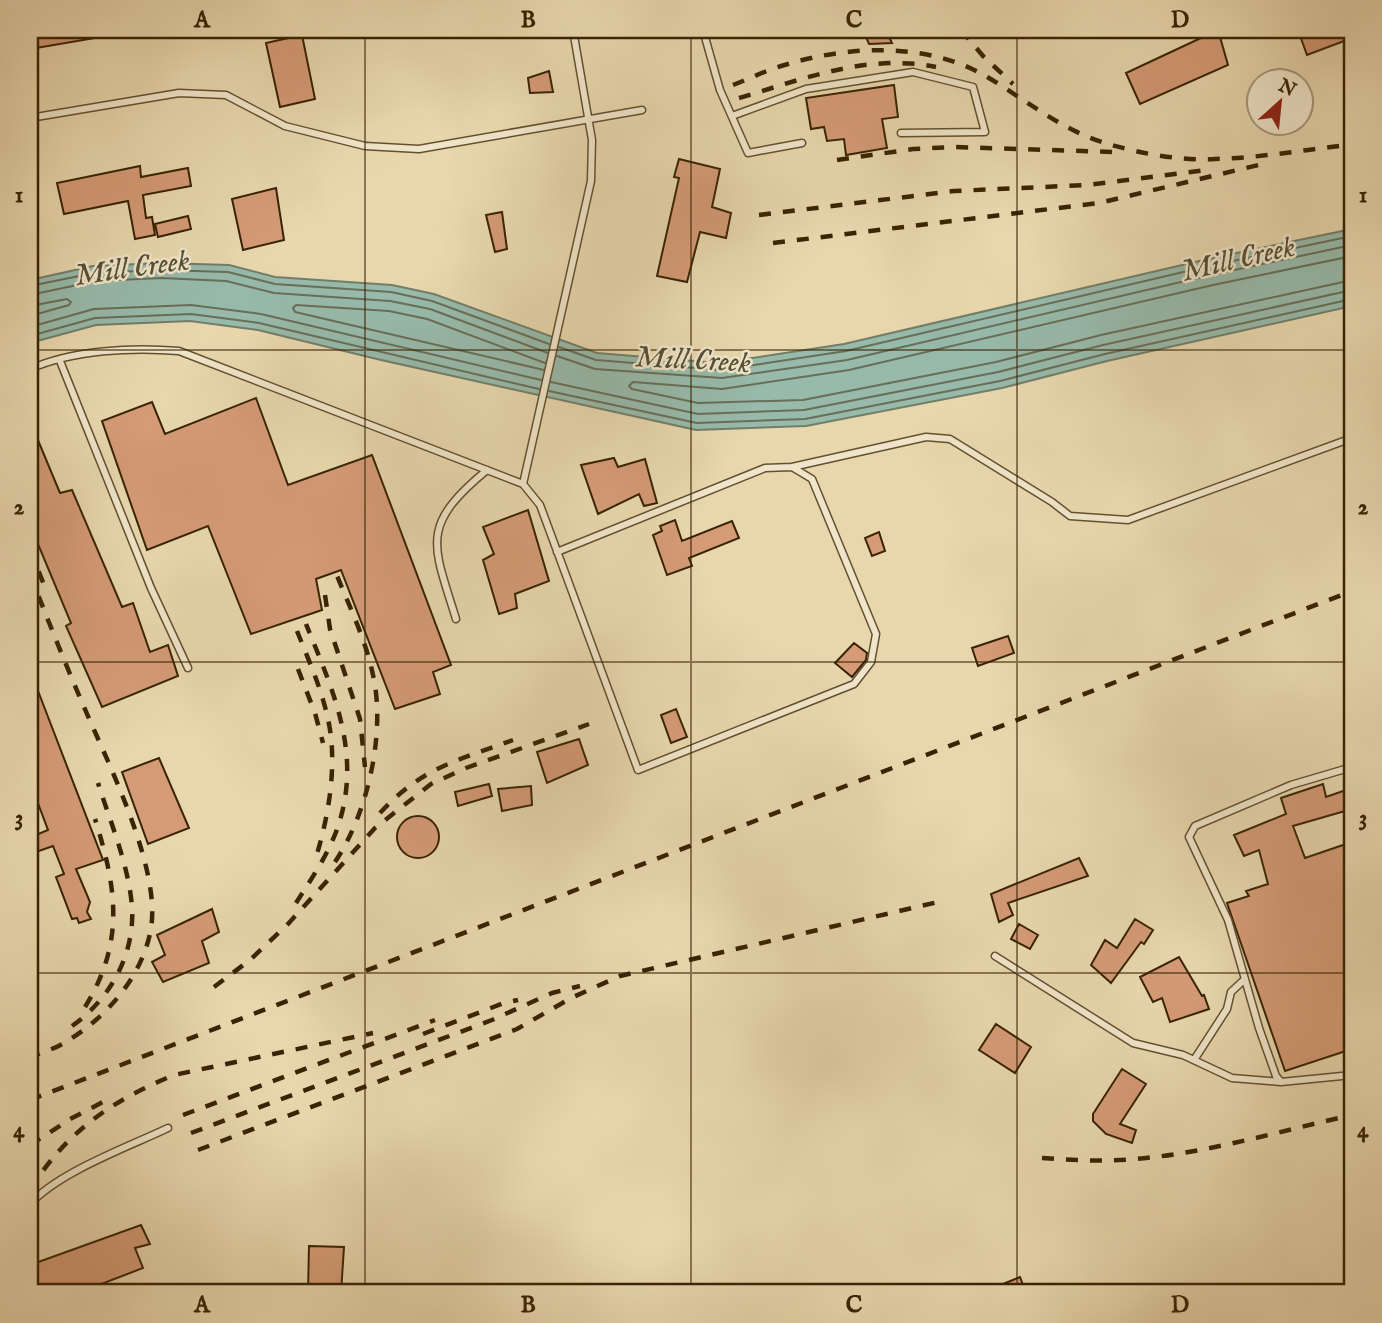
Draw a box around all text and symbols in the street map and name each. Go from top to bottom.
text: A [193,6,211,35]
text: B [520,6,536,35]
text: C [846,6,863,35]
text: D [1171,6,1189,35]
north arrow [1246,66,1316,136]
text: N [1273,74,1300,103]
text: 1 [15,181,23,210]
text: 1 [1359,181,1367,210]
water label: Mill Creek [1178,228,1299,291]
water label: Mill Creek [72,242,192,296]
water label: Mill Creek [634,339,752,383]
text: 2 [14,493,25,522]
text: 2 [1358,493,1369,522]
text: 3 [15,804,23,833]
text: 3 [1359,804,1367,833]
text: 4 [13,1116,25,1145]
text: 4 [1357,1116,1369,1145]
text: A [193,1291,211,1320]
text: B [520,1291,536,1320]
text: C [846,1291,863,1320]
text: D [1171,1291,1189,1320]

